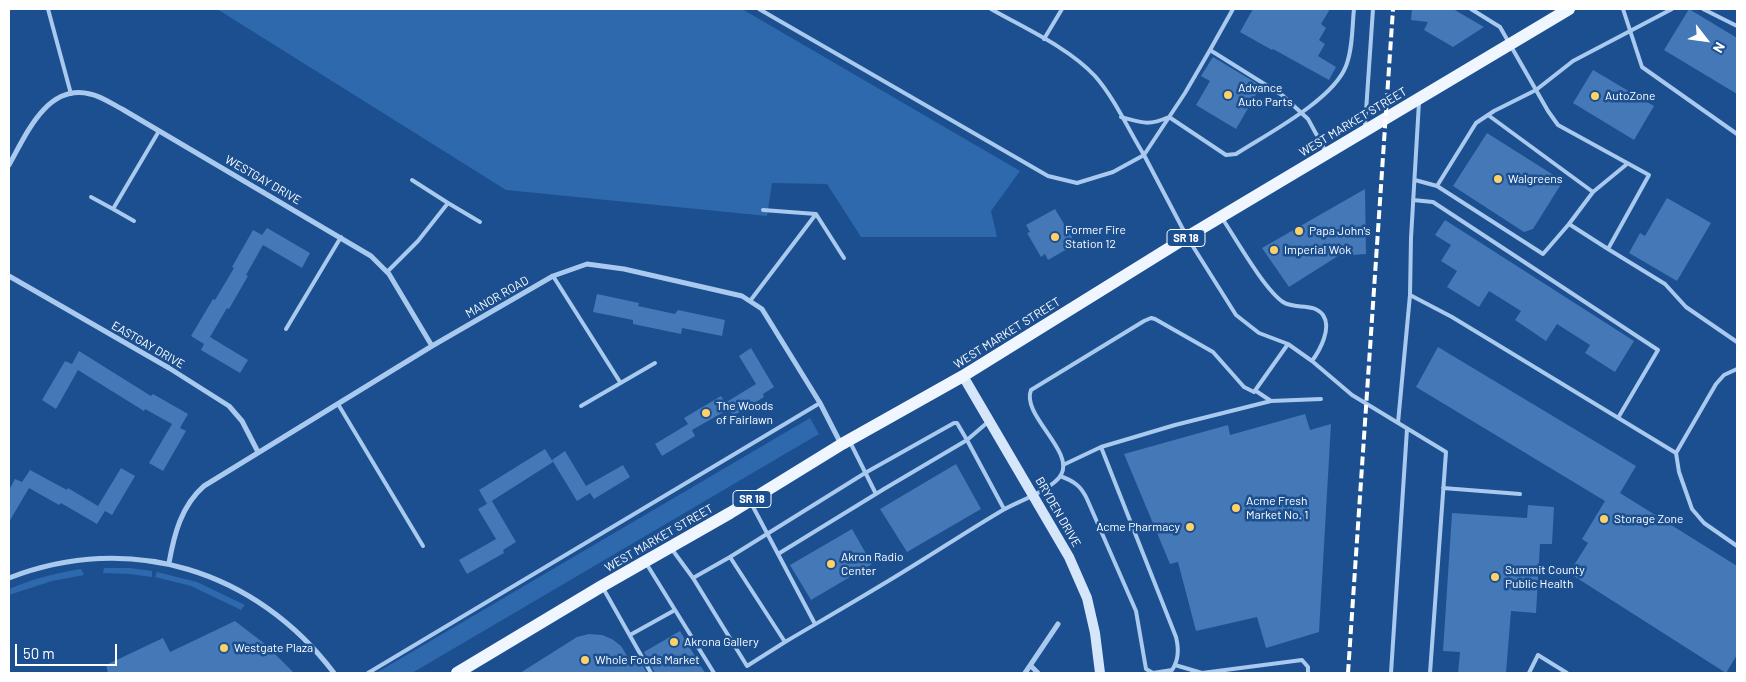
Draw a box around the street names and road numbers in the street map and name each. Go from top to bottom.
street label: WEST MARKET STREET [1297,84,1409,160]
street label: WESTGAY DRIVE [222,152,304,208]
road number: SR 18 [1167,230,1205,247]
street label: MANOR ROAD [463,273,531,321]
street label: WEST MARKET STREET [951,294,1063,372]
street label: EASTGAY DRIVE [109,318,187,372]
street label: BRYDEN DRIVE [1032,474,1084,550]
road number: SR 18 [733,490,771,508]
street label: WEST MARKET STREET [602,501,716,575]

